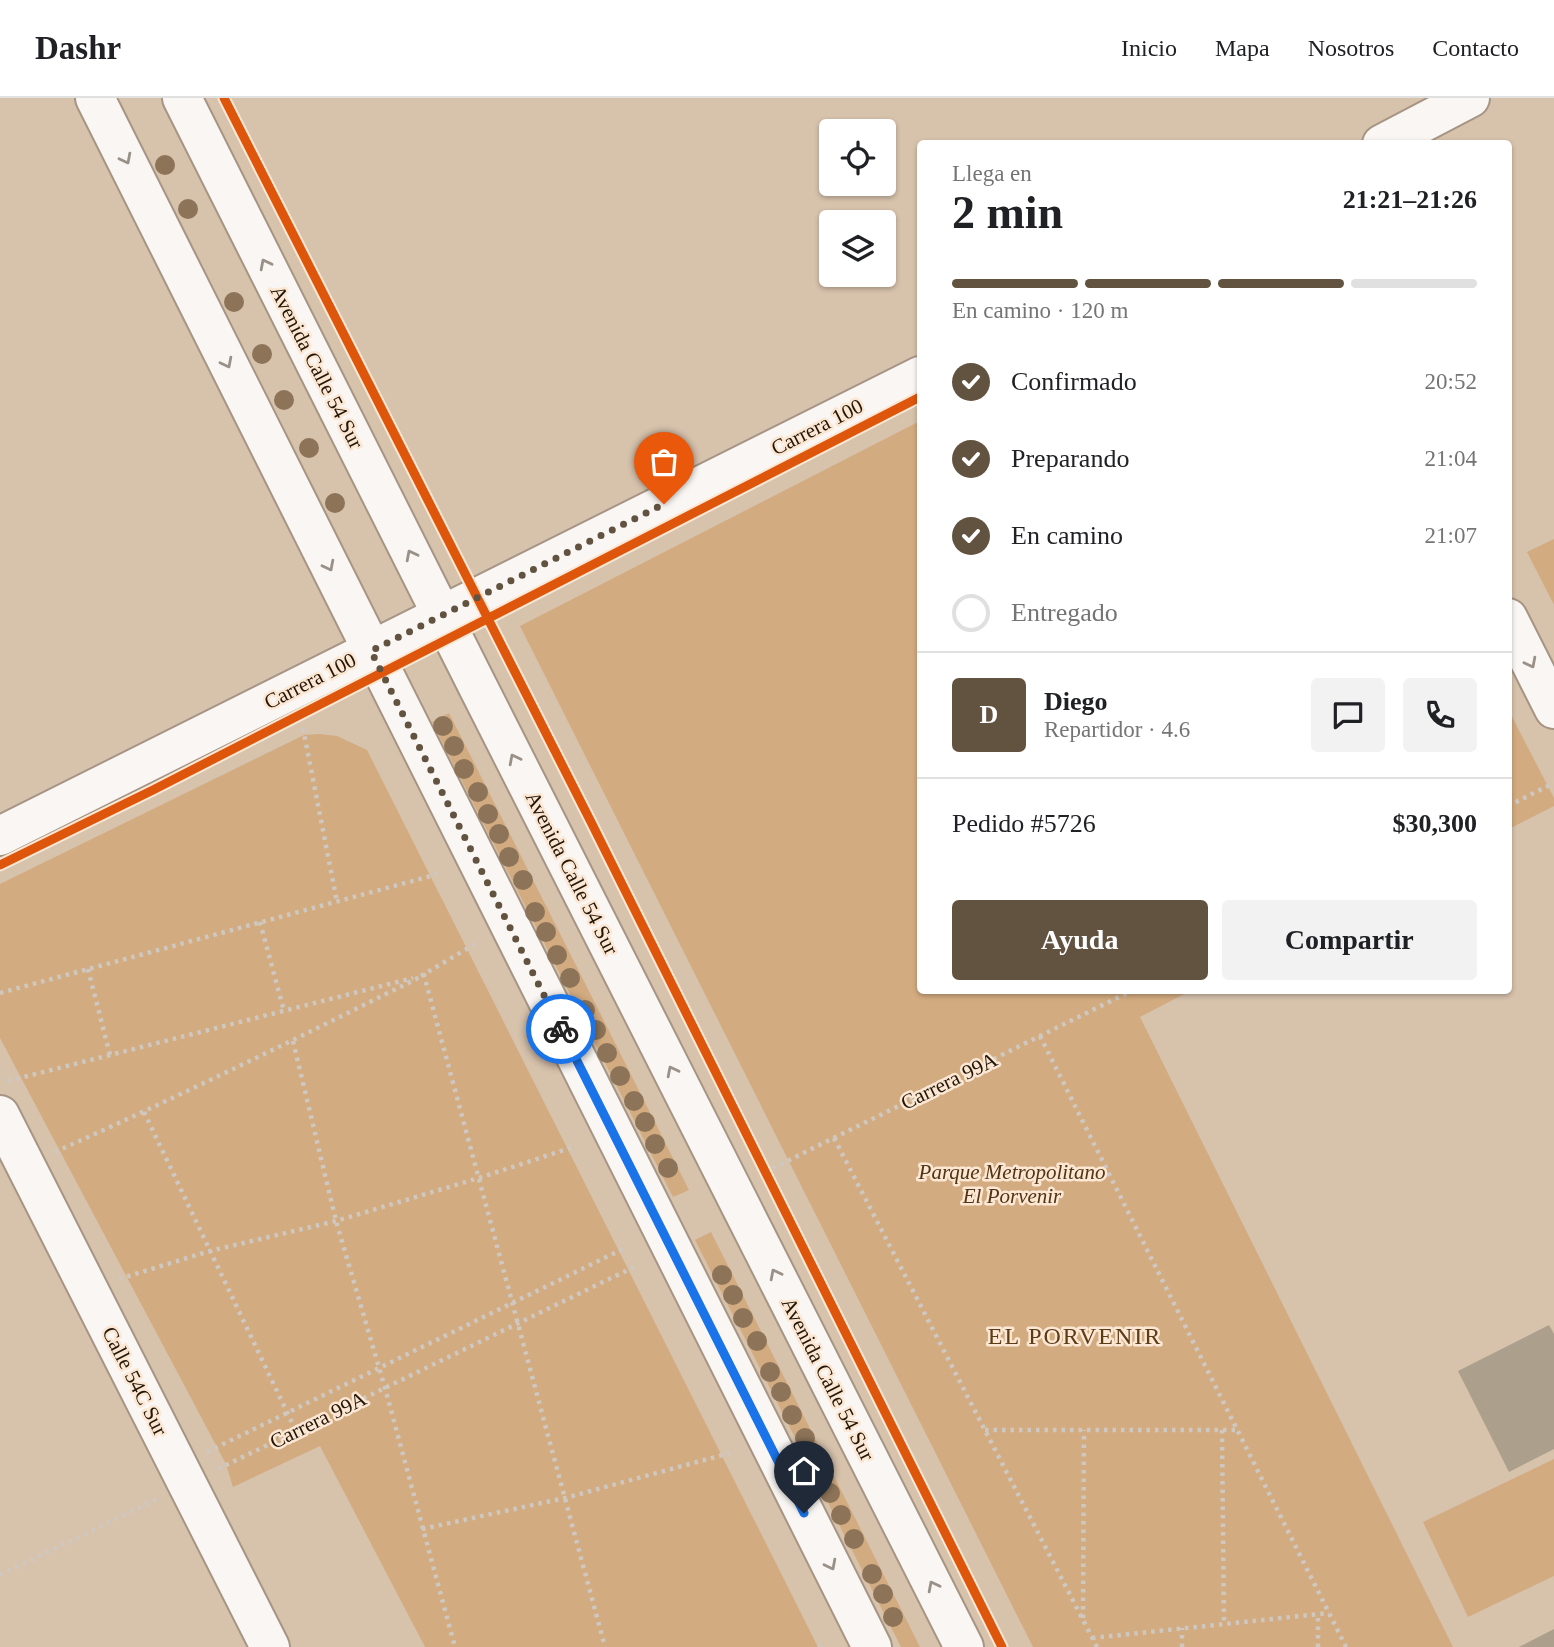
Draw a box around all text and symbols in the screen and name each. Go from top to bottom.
text: Dashr [35,30,121,66]
text: Inicio [1121,35,1177,61]
text: Mapa [1215,35,1270,61]
text: Nosotros [1308,35,1394,61]
text: Contacto [1432,35,1519,61]
map controls [819,119,896,287]
button: locate [819,119,896,196]
one-way arrow [117,152,131,164]
text: Llega en [952,161,1032,186]
text: 21:21–21:26 [1343,185,1477,214]
text: 2 min [952,187,1063,238]
button: layers [819,210,896,287]
one-way arrow [259,259,273,271]
street label: Avenida Calle 54 Sur [265,281,369,453]
text: En camino · 120 m [952,298,1128,323]
one-way arrow [219,356,233,368]
icon: check [952,363,990,401]
text: Confirmado [1011,367,1137,396]
text: 20:52 [1425,369,1477,394]
street label: Carrera 100 [767,394,867,460]
pin [634,432,694,504]
icon: check [952,440,990,478]
icon: bag [645,443,683,481]
text: Preparando [1011,444,1129,473]
text: 21:04 [1425,446,1477,471]
icon: check [952,517,990,555]
text: En camino [1011,521,1123,550]
text: 21:07 [1425,523,1477,548]
one-way arrow [406,549,420,562]
one-way arrow [321,559,335,571]
text: Entregado [1011,598,1118,627]
street label: Carrera 100 [260,648,360,714]
one-way arrow [1523,656,1537,668]
button: chat [1311,678,1385,752]
button: phone [1403,678,1477,752]
text: Diego [1044,687,1108,716]
text: D [980,700,998,729]
text: Repartidor · 4.6 [1044,717,1190,742]
one-way arrow [509,754,523,766]
street label: Avenida Calle 54 Sur [520,787,624,959]
text: Pedido #5726 [952,809,1096,838]
text: $30,300 [1393,809,1477,838]
button: Ayuda [952,900,1208,980]
button: Compartir [1222,900,1477,980]
courier [526,994,596,1064]
icon: bike [542,1010,580,1048]
street label: Carrera 99A [897,1047,1002,1115]
one-way arrow [667,1066,681,1078]
park label: Parque Metropolitano El Porvenir [918,1160,1105,1208]
one-way arrow [770,1269,784,1281]
street label: Avenida Calle 54 Sur [776,1293,880,1465]
street label: Calle 54C Sur [97,1323,173,1439]
district label: EL PORVENIR [988,1323,1162,1349]
street label: Carrera 99A [266,1386,371,1454]
pin [774,1441,834,1513]
icon: home [785,1452,823,1490]
one-way arrow [823,1558,837,1570]
one-way arrow [928,1581,942,1593]

